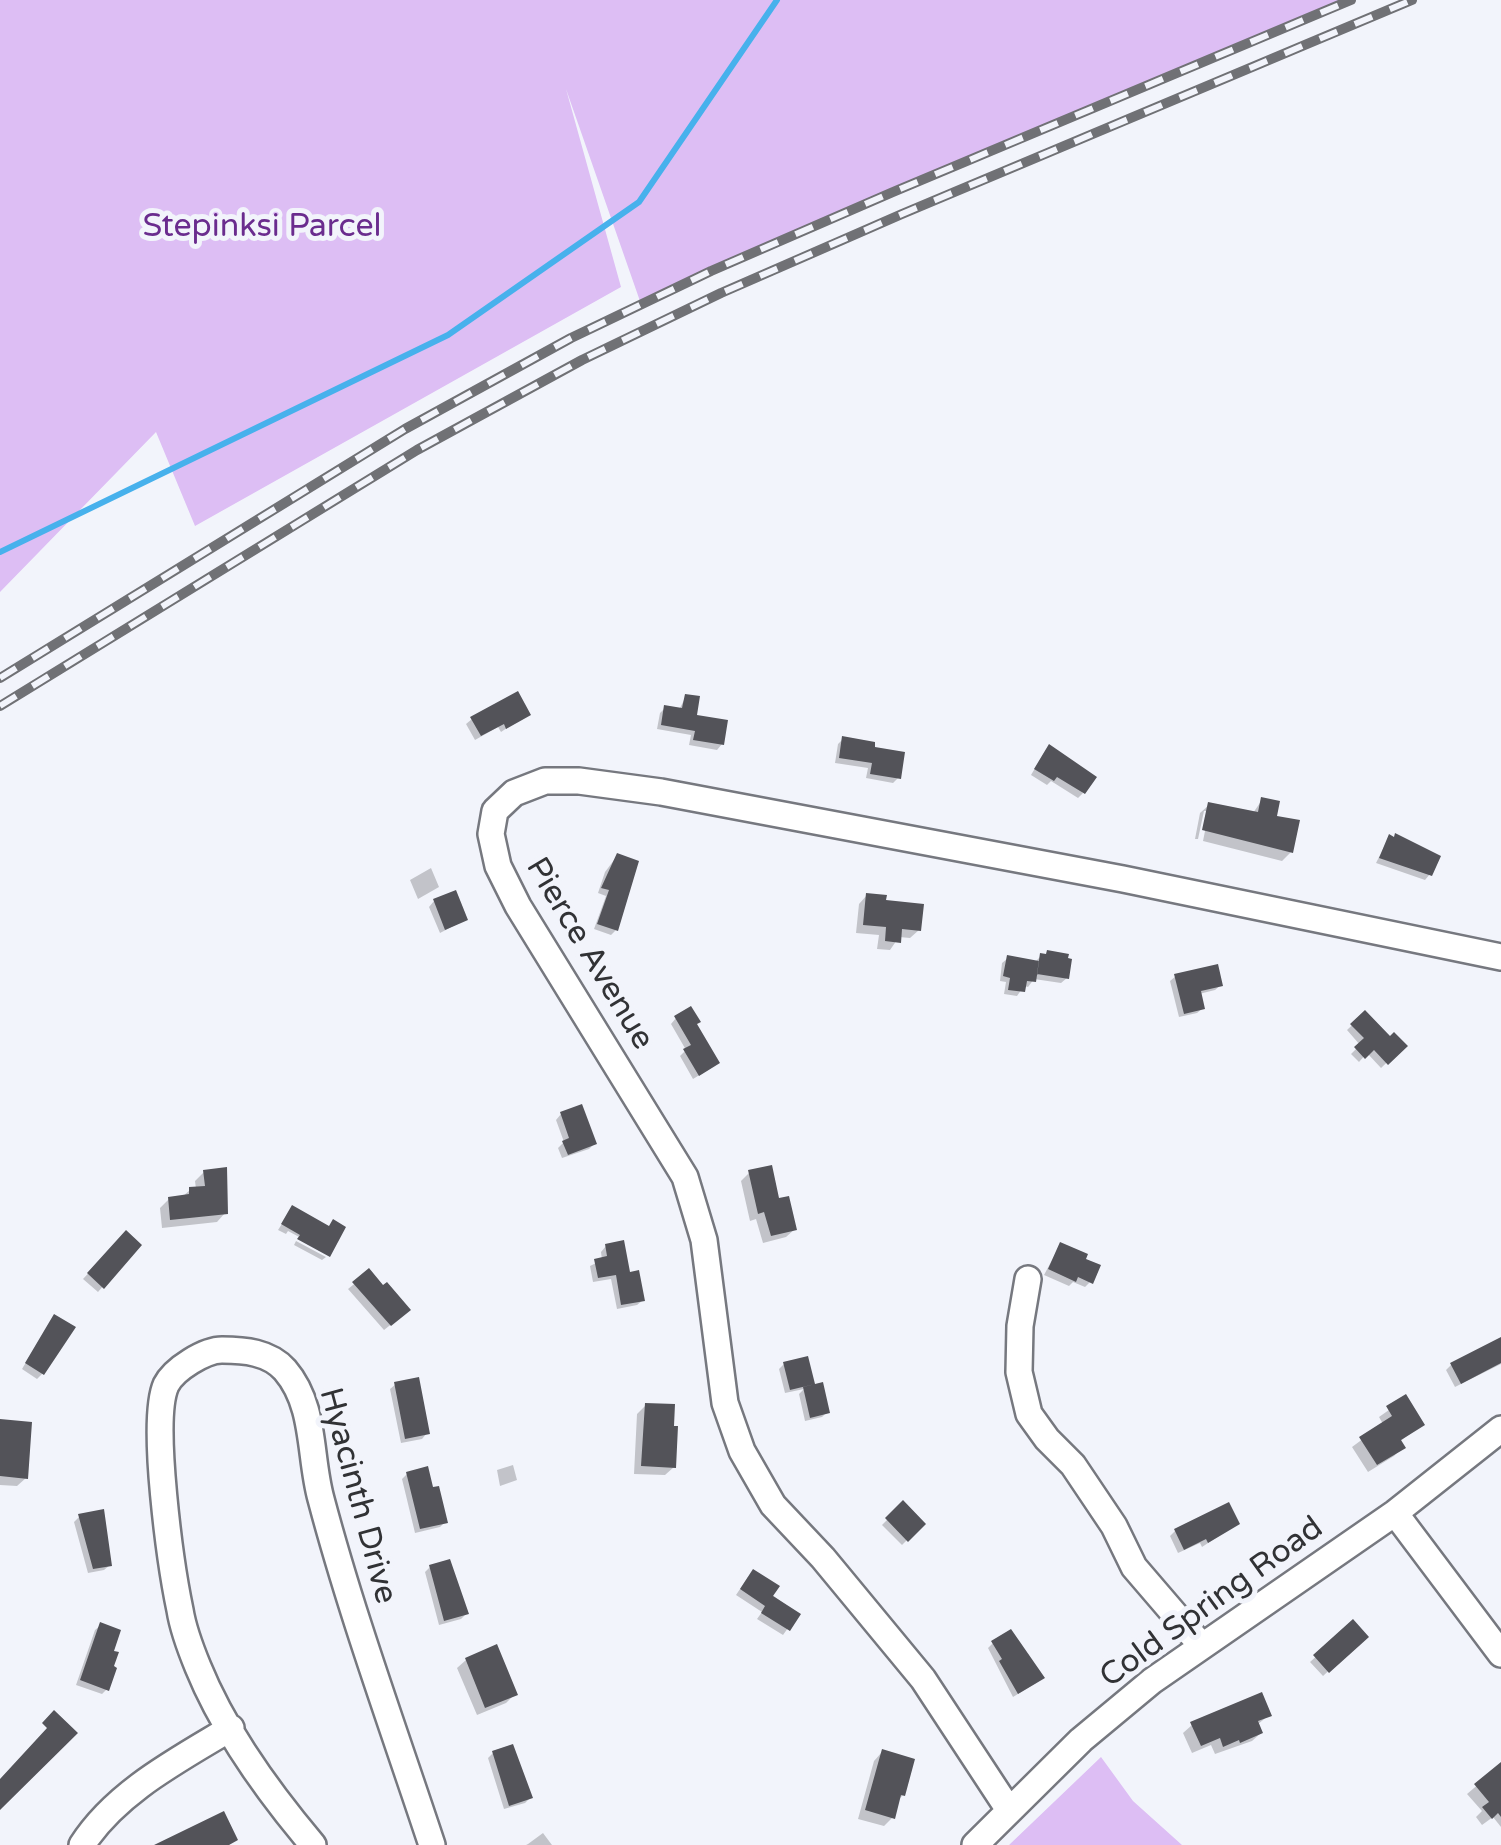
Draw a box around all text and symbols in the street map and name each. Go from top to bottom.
park label: Stepinksi Parcel [142,209,382,247]
street label: Pierce Avenue [517,851,661,1057]
street label: Hyacinth Drive [310,1384,404,1608]
street label: Cold Spring Road [1093,1509,1331,1697]

